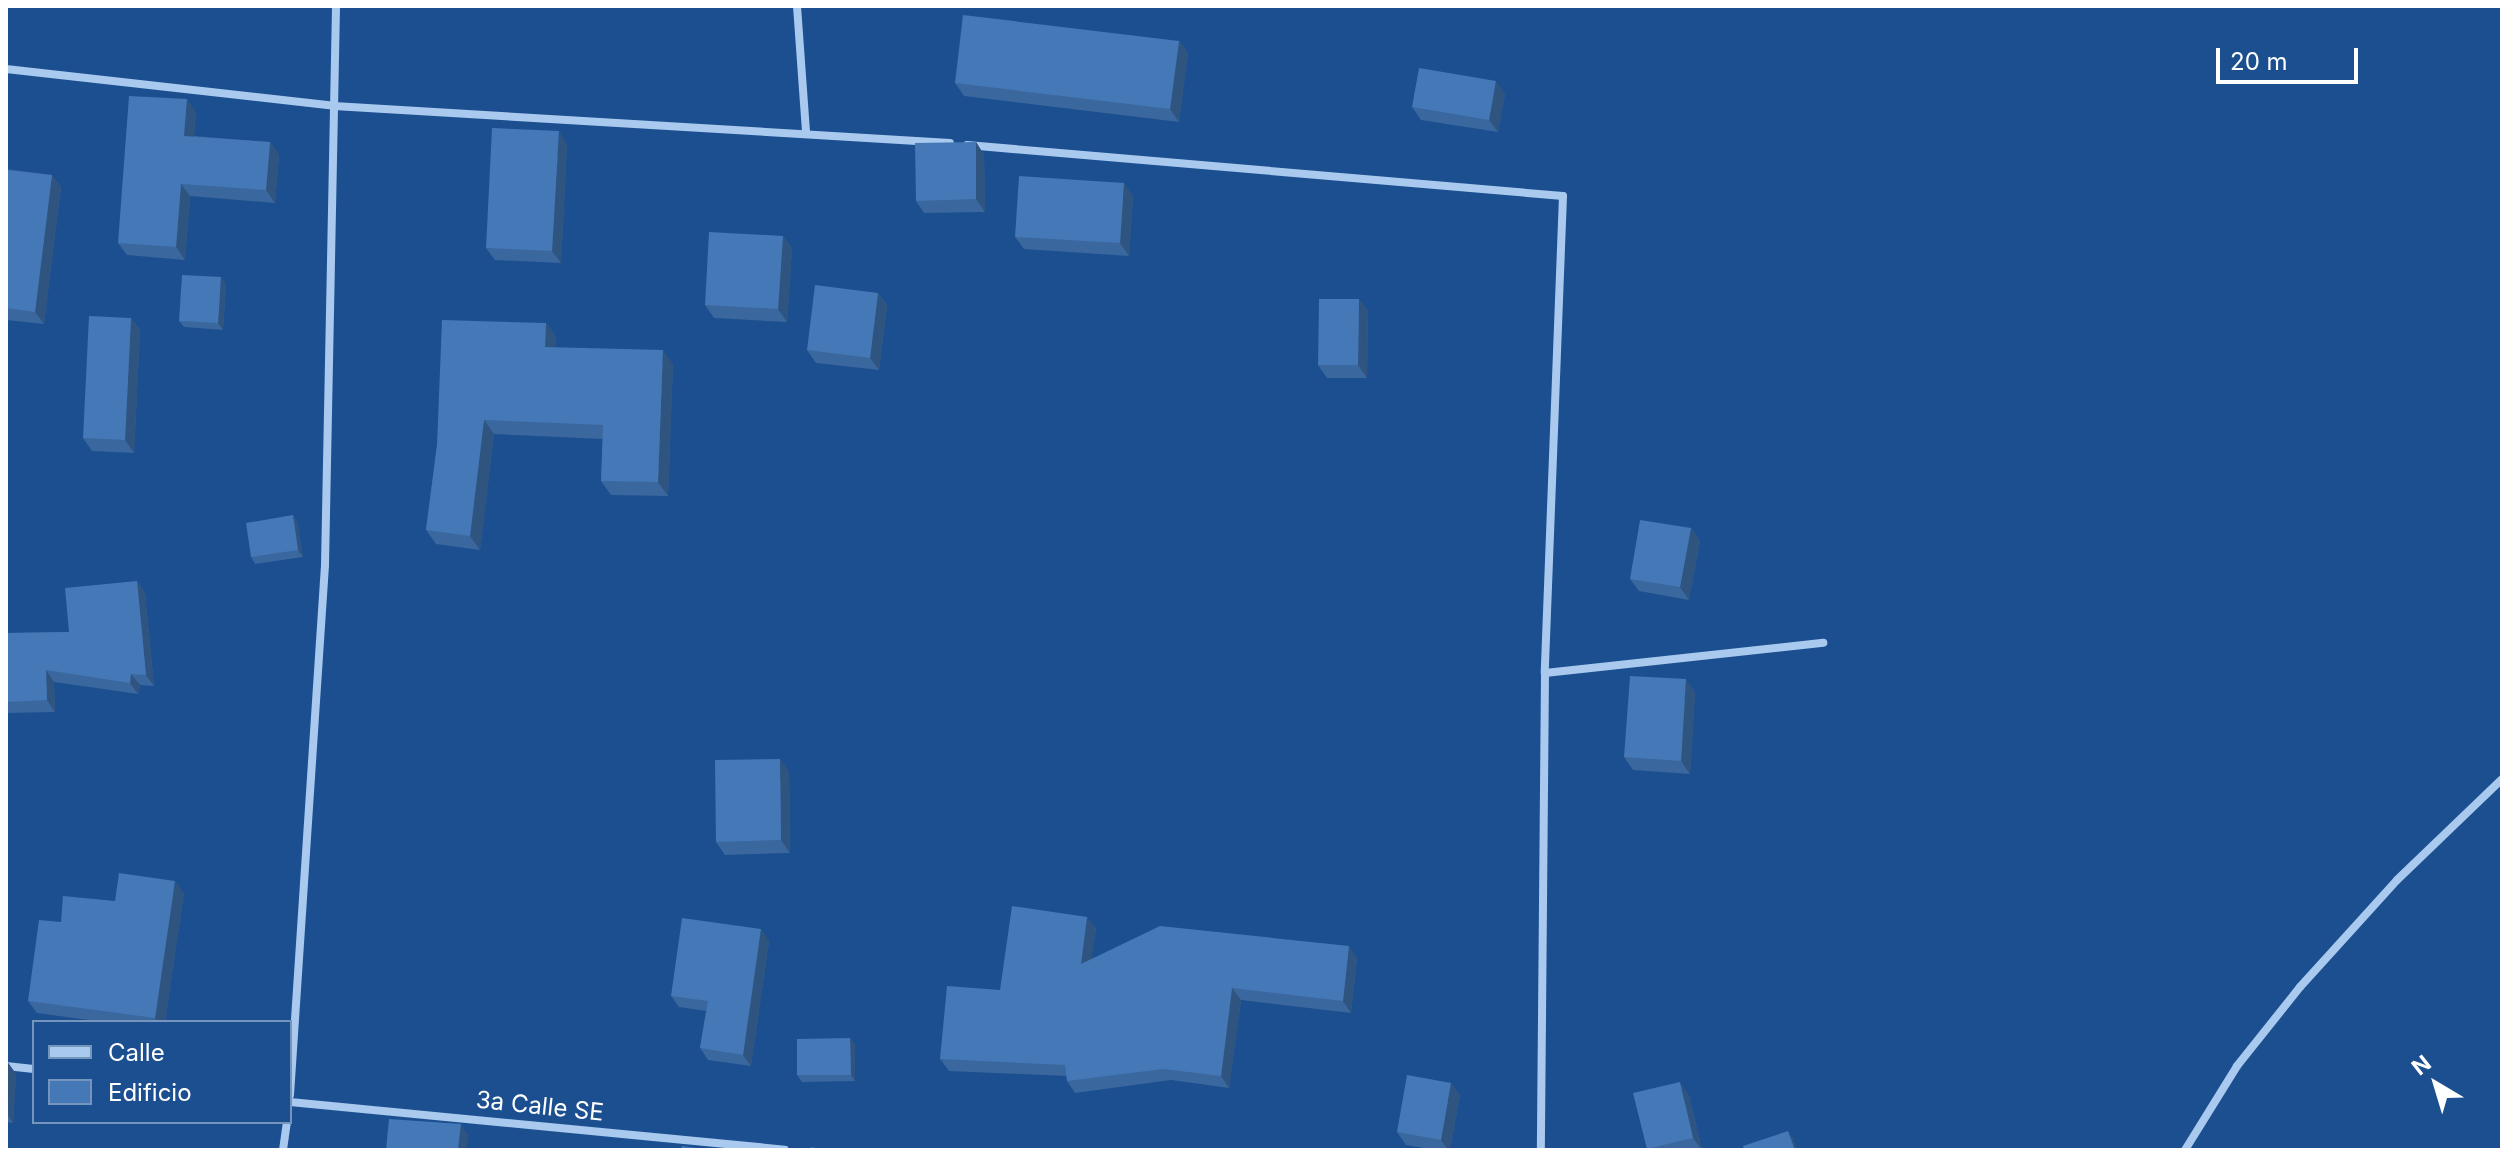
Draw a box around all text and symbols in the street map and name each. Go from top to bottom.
scale bar [2220,32,2362,82]
text: 20 m [2230,47,2288,76]
legend [32,1020,292,1124]
text: Calle [108,1038,165,1067]
north arrow [2396,1044,2476,1124]
text: N [2407,1050,2436,1080]
text: Edificio [108,1078,192,1107]
street label: 3a Calle SE [475,1085,605,1127]

